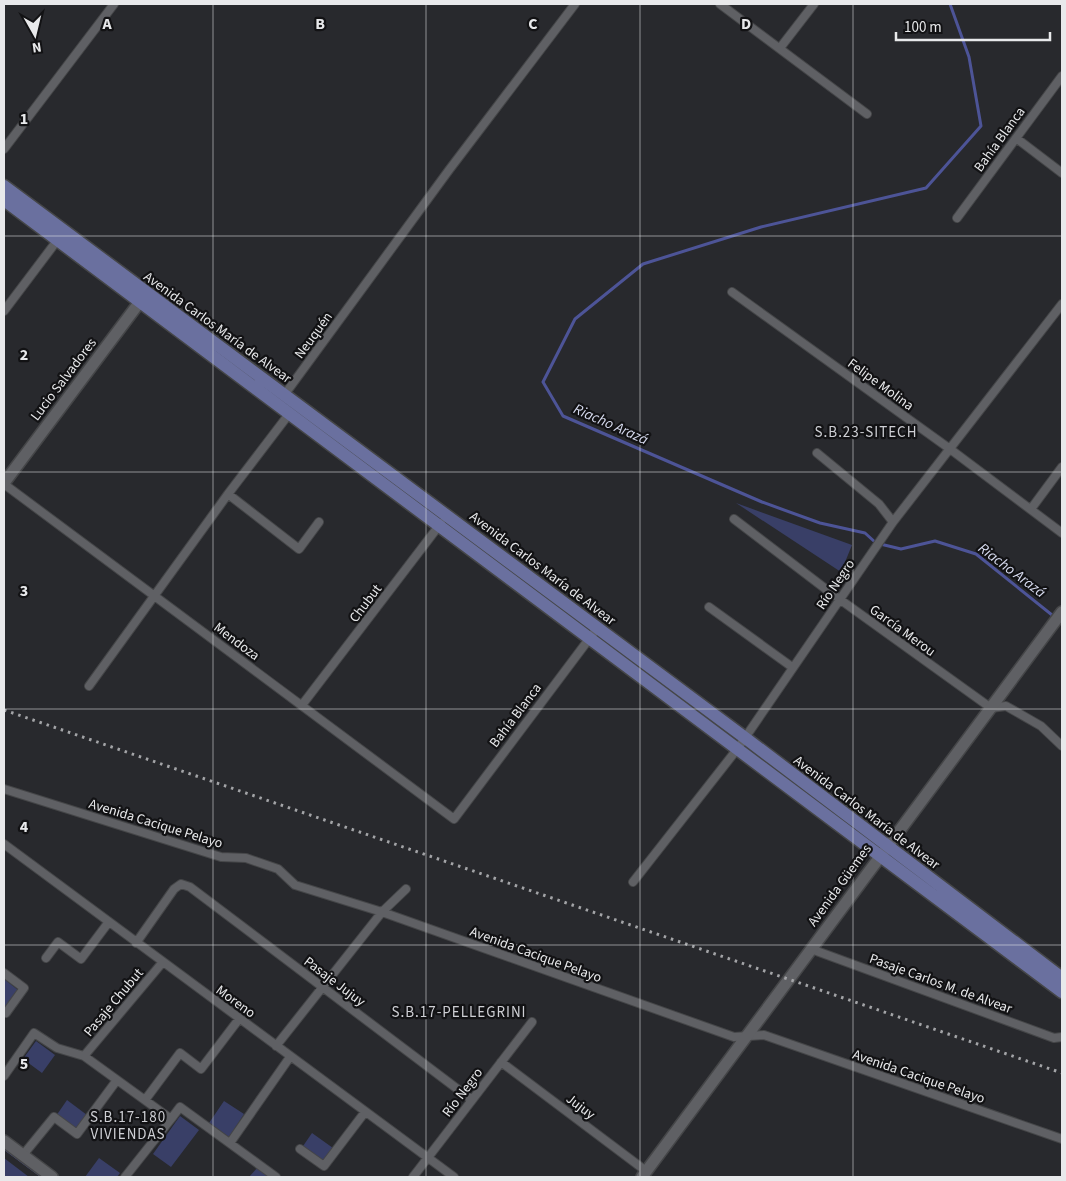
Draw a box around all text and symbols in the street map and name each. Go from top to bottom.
north arrow [10,10,60,60]
scale bar [896,10,1050,42]
text: A [101,13,112,35]
text: B [315,13,325,35]
text: C [528,13,538,35]
text: D [741,13,751,35]
text: 100 m [904,17,942,38]
text: N [31,36,43,57]
street label: Bahía Blanca [969,103,1030,176]
text: 1 [20,108,28,130]
street label: Avenida Carlos María de Alvear [139,267,296,388]
street label: Neuquén [290,308,338,363]
street label: Lucio Salvadores [26,334,102,425]
text: 2 [20,344,28,366]
street label: Felipe Molina [843,354,918,416]
water label: Riacho Arazá [570,399,651,450]
district label: S.B.23-SITECH [815,422,917,443]
street label: Avenida Carlos María de Alvear [465,507,620,631]
water label: Riacho Arazá [974,538,1050,603]
street label: Río Negro [812,555,860,614]
text: 3 [20,580,28,602]
street label: Chubut [345,580,387,627]
street label: García Merou [865,600,939,662]
street label: Mendoza [209,618,263,666]
street label: Bahía Blanca [485,679,547,752]
street label: Avenida Carlos María de Alvear [789,751,944,875]
street label: Avenida Cacique Pelayo [86,794,225,854]
text: 4 [20,816,29,838]
street label: Avenida Güemes [803,840,877,931]
street label: Avenida Cacique Pelayo [467,922,604,988]
street label: Pasaje Carlos M. de Alvear [867,949,1015,1019]
street label: Pasaje Jujuy [299,952,370,1012]
street label: Pasaje Chubut [79,964,149,1041]
street label: Moreno [211,981,259,1023]
district label: S.B.17-PELLEGRINI [391,1002,527,1023]
street label: Avenida Cacique Pelayo [850,1045,988,1109]
text: 5 [20,1053,28,1075]
street label: Río Negro [438,1064,488,1121]
street label: Jujuy [562,1089,600,1125]
district label: S.B.17-180 VIVIENDAS [90,1107,166,1145]

